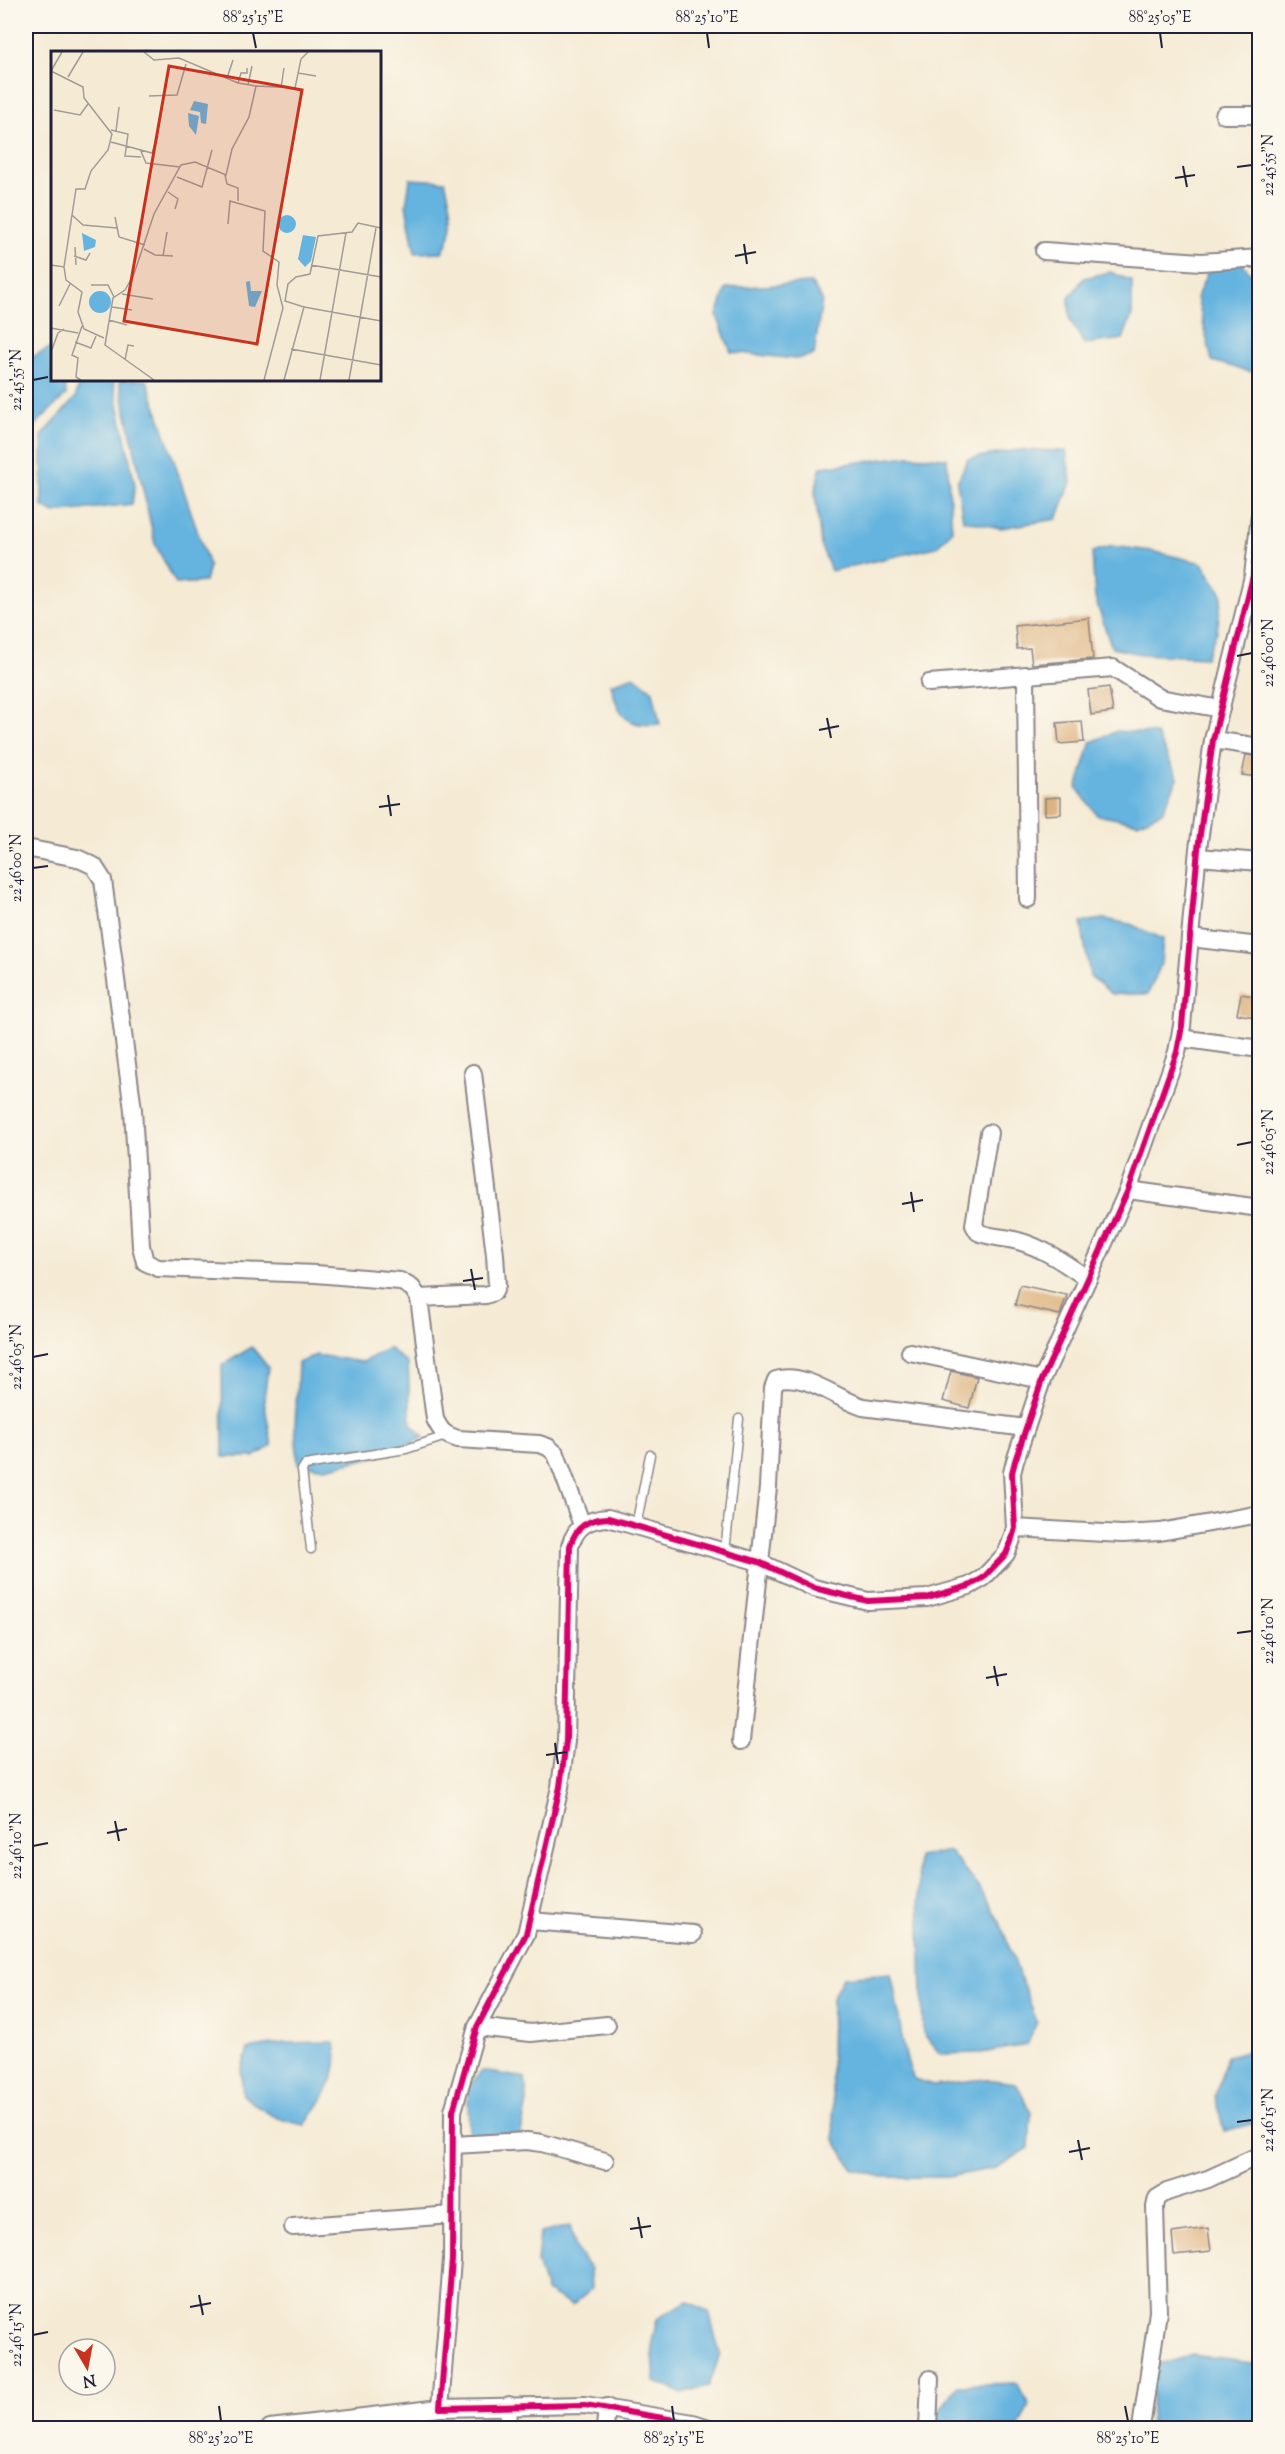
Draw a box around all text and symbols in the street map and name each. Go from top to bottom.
text: 88°25'15"E [223,8,283,29]
text: 88°25'10"E [676,8,738,29]
text: 88°25'05"E [1129,8,1191,29]
inset map [51,51,381,381]
text: 22°45'55"N [1259,134,1280,196]
text: 22°45'55"N [7,349,28,411]
text: 22°46'00"N [1259,619,1280,687]
text: 22°46'00"N [7,834,28,902]
text: 22°46'05"N [1259,1109,1280,1175]
text: 22°46'05"N [7,1324,28,1390]
text: 22°46'10"N [1259,1598,1280,1664]
text: 22°46'10"N [7,1813,28,1879]
text: 22°46'15"N [1259,2088,1280,2152]
text: 22°46'15"N [7,2303,28,2367]
north arrow [57,2337,117,2397]
text: N [81,2367,97,2392]
text: 88°25'20"E [189,2429,253,2450]
text: 88°25'15"E [644,2429,704,2450]
text: 88°25'10"E [1097,2429,1159,2450]

